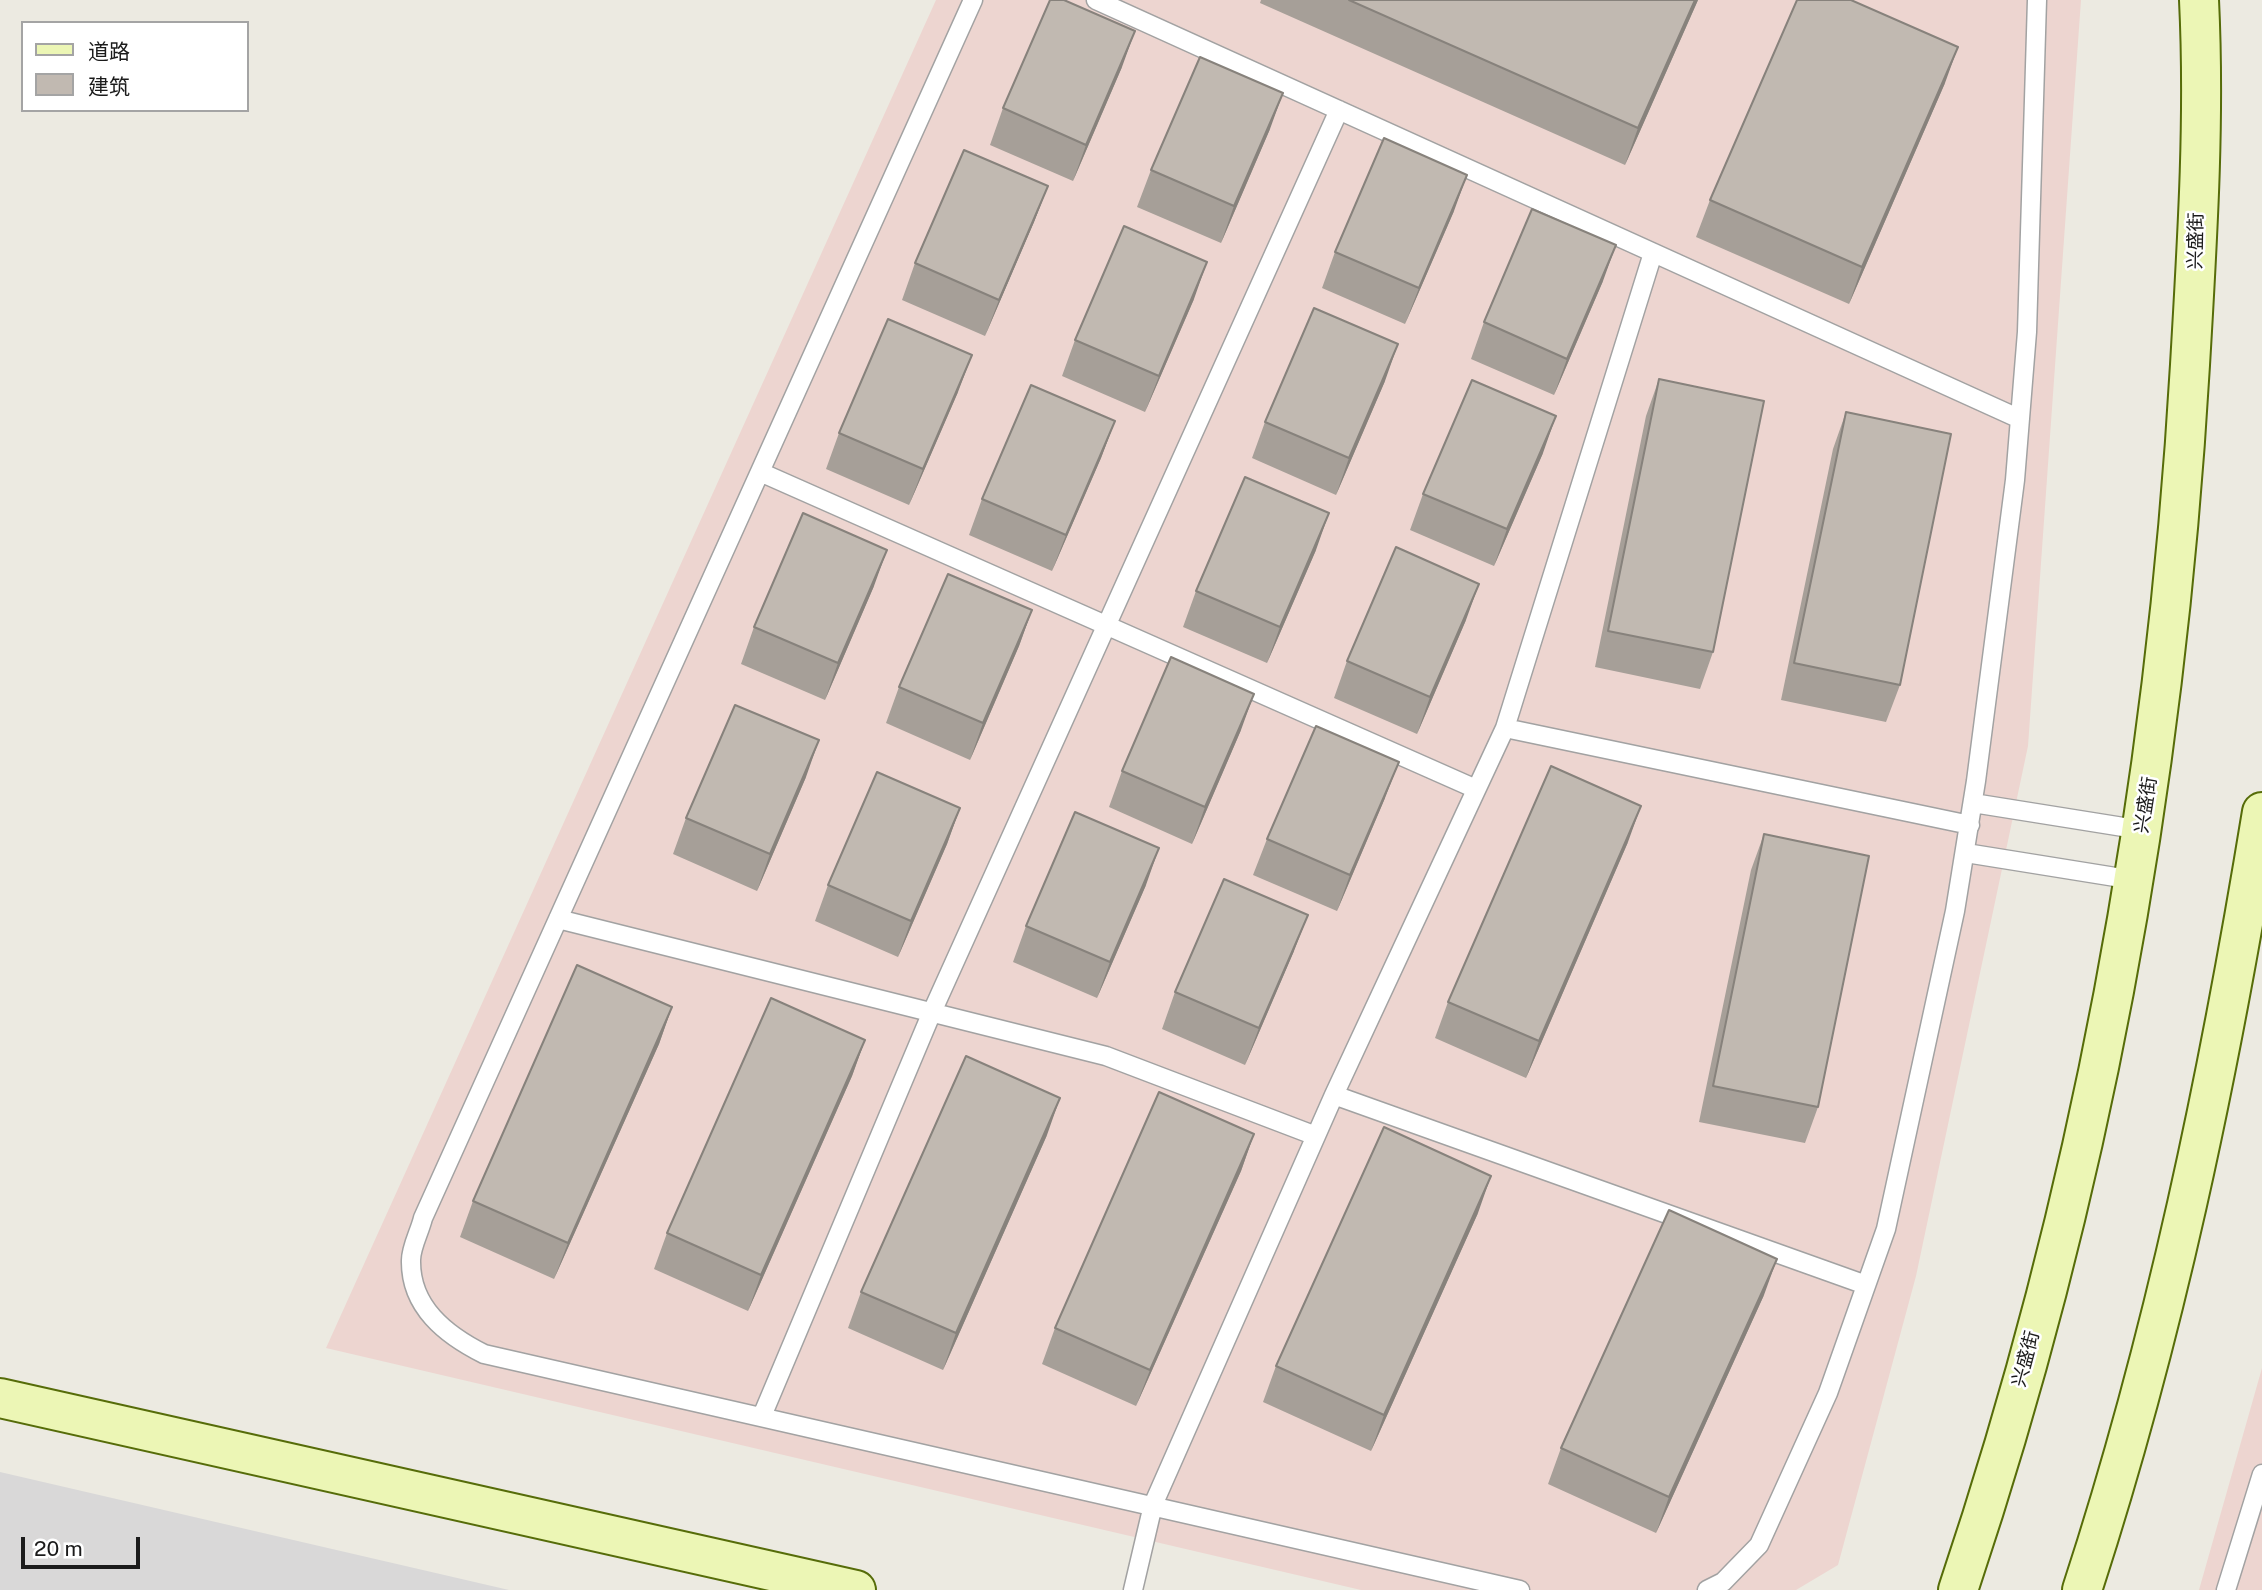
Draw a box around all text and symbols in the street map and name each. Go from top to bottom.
legend [21,21,248,112]
text: 道路 [88,39,130,64]
text: 建筑 [88,74,130,99]
street label: 兴盛街 [2184,212,2208,270]
street label: 兴盛街 [2130,775,2162,835]
street label: 兴盛街 [2008,1329,2044,1389]
scale bar [24,1524,144,1568]
text: 20 m [34,1536,83,1561]

